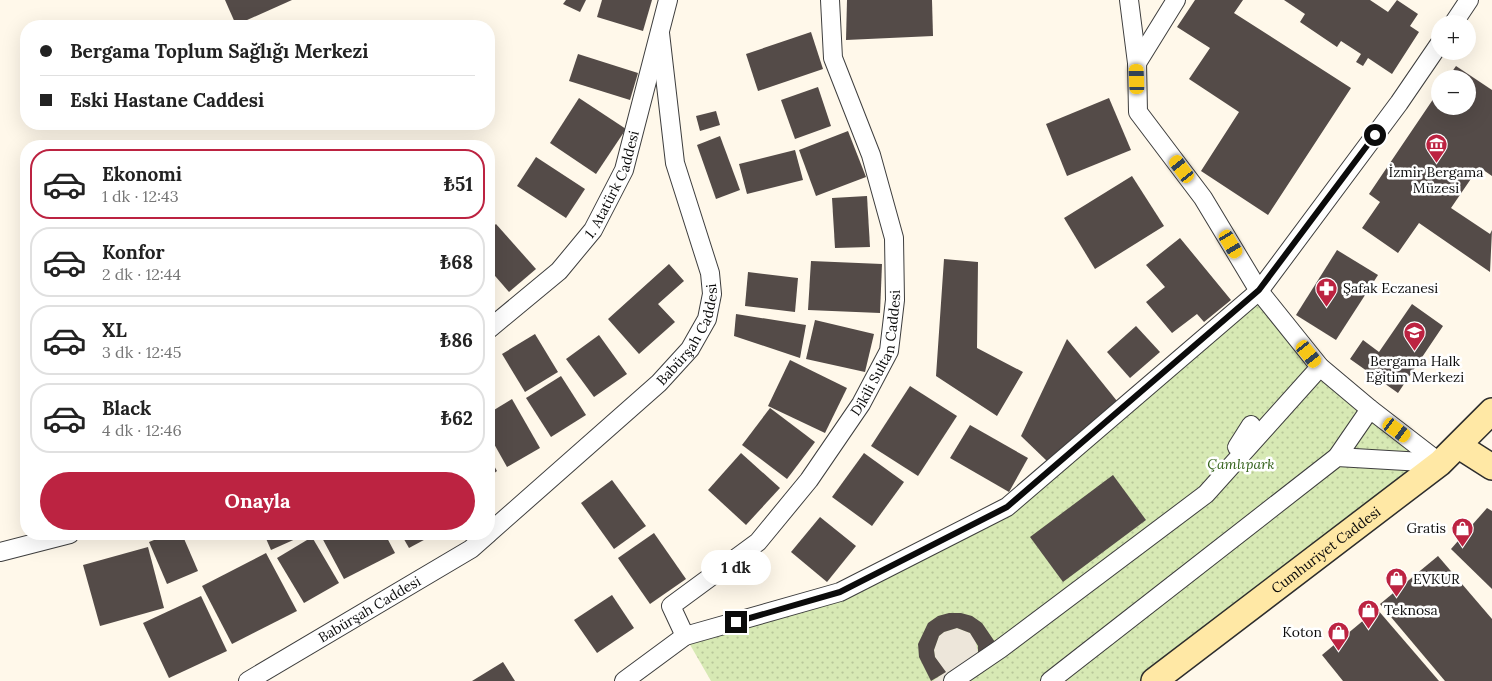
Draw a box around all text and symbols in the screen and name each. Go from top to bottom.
map controls [1431,15,1476,115]
button: + [1431,15,1476,60]
text: Bergama Toplum Sağlığı Merkezi [70,39,369,63]
car [1128,64,1145,94]
button: − [1431,70,1476,115]
text: Eski Hastane Caddesi [70,88,264,112]
route start [1364,124,1386,146]
street label: 1. Atatürk Caddesi [581,129,643,242]
museum icon: İzmir Bergama Müzesi [1424,132,1448,163]
car [1166,153,1197,185]
icon: car [42,162,87,207]
text: Ekonomi [102,162,182,186]
place label: İzmir Bergama Müzesi [1389,163,1483,197]
text: ₺51 [444,172,473,196]
text: 1 dk · 12:43 [102,186,179,206]
car [1216,227,1245,261]
icon: car [42,240,87,285]
text: Konfor [102,240,165,264]
text: ₺68 [440,250,473,274]
text: 2 dk · 12:44 [102,264,181,284]
pharmacy icon: Şafak Eczanesi [1315,276,1339,307]
place label: Şafak Eczanesi [1343,279,1438,297]
street label: Babürşah Caddesi [652,283,721,389]
street label: Dikili Sultan Caddesi [847,290,904,419]
icon: car [42,318,87,363]
text: XL [102,318,127,342]
school or university icon: Bergama Halk Eğitim Merkezi [1403,321,1427,352]
text: ₺86 [440,328,473,352]
car [1293,338,1324,370]
text: 3 dk · 12:45 [102,342,182,362]
place label: Bergama Halk Eğitim Merkezi [1366,352,1464,386]
icon: car [42,396,87,441]
text: Black [102,396,151,420]
text: ₺62 [441,406,473,430]
car [1380,415,1413,445]
text: 4 dk · 12:46 [102,420,182,440]
park label: Çamlıpark [1207,455,1275,473]
button: Onayla [40,472,475,530]
street label: Cumhuriyet Caddesi [1267,503,1384,598]
shop icon: Gratis [1450,516,1474,547]
place label: Gratis [1406,519,1446,537]
callout: 1 dk [701,550,771,584]
text: 1 dk [721,557,751,577]
shop icon: EVKUR [1385,567,1409,598]
place label: EVKUR [1413,570,1460,588]
street label: Babürşah Caddesi [315,572,424,646]
shop icon: Teknosa [1356,598,1380,629]
place label: Teknosa [1384,601,1438,619]
route end [725,611,747,633]
shop icon: Koton [1326,620,1350,651]
place label: Koton [1282,623,1322,641]

